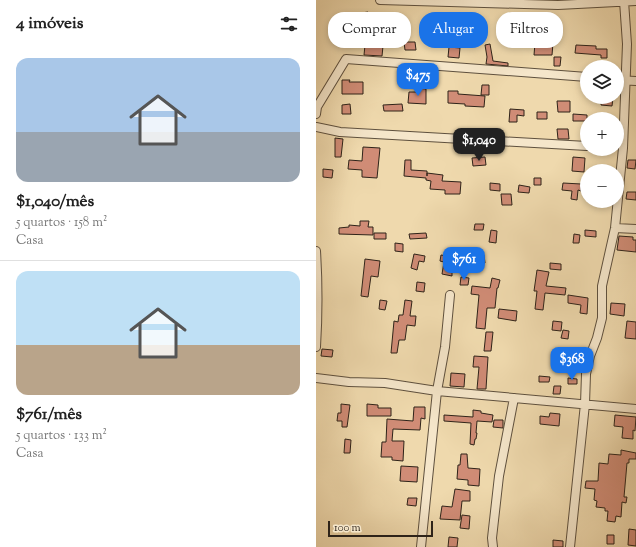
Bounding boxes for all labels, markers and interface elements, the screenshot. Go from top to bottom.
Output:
text: 4 imóveis [16,12,84,36]
chip: Comprar [328,12,411,48]
chip: Alugar [419,12,488,48]
chip: Filtros [496,12,563,48]
icon: filters [278,13,300,35]
map controls [580,60,624,208]
button: layers [580,60,624,104]
pin: $475 [394,63,442,97]
text: $475 [406,67,430,85]
icon: home [122,84,194,156]
button: + [580,112,624,156]
pin: $1,040 [446,128,512,162]
text: $1,040 [462,132,496,150]
button: − [580,164,624,208]
text: $1,040/mês [16,190,94,214]
text: 5 quartos · 158 m² [16,214,107,232]
text: Casa [16,232,43,250]
pin: $761 [440,247,488,281]
text: $761 [452,251,476,269]
icon: home [122,297,194,369]
pin: $368 [548,347,596,381]
text: $368 [559,351,585,369]
text: $761/mês [16,403,82,427]
text: 5 quartos · 133 m² [16,427,107,445]
text: Casa [16,445,43,463]
scale bar [328,519,433,538]
text: 100 m [334,520,361,536]

